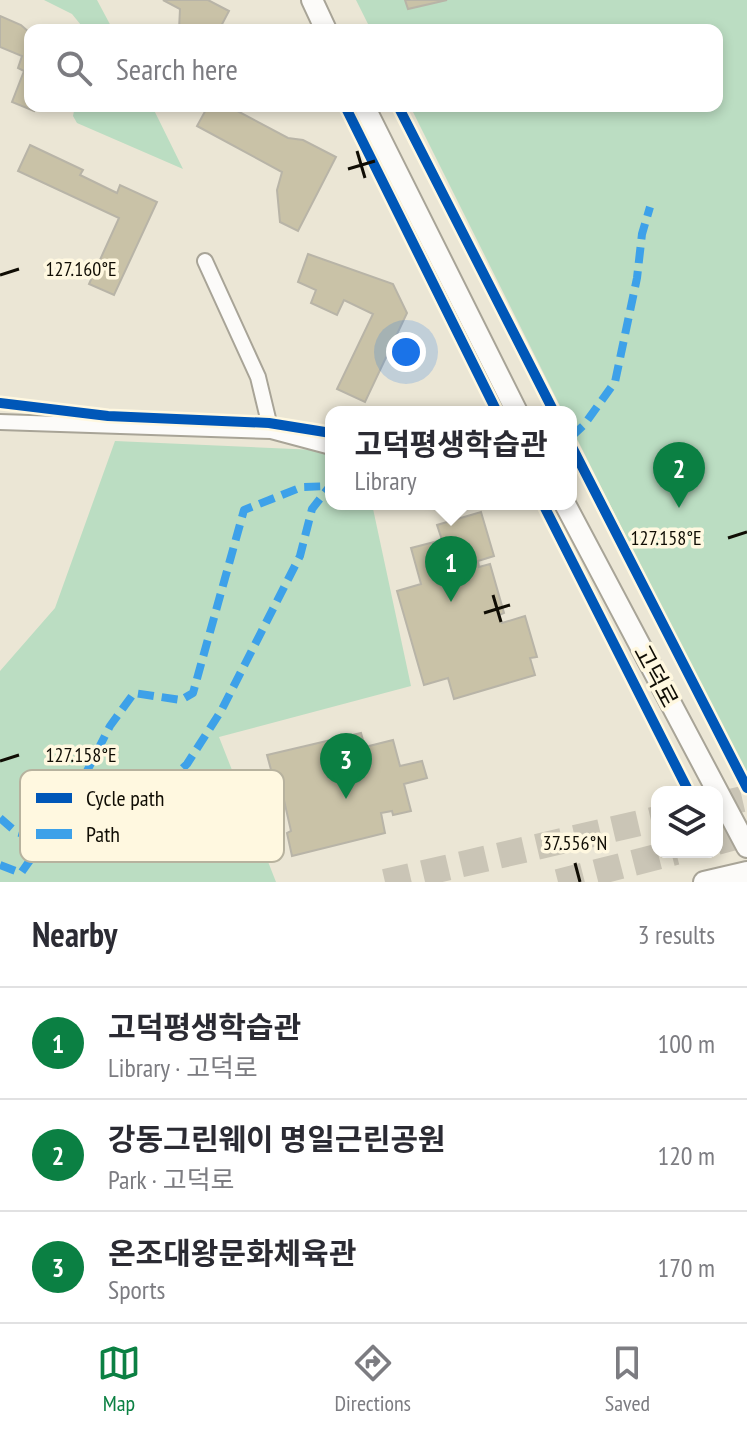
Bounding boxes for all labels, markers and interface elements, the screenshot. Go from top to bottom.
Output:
search box [24,24,723,112]
icon: search [52,46,96,90]
text: Search here [116,49,238,88]
text: 127.160°E [45,256,117,282]
your location [386,332,426,372]
popup [325,406,577,510]
text: 고덕평생학습관 [354,424,548,463]
pin: 2 [653,442,705,508]
text: Library [354,464,417,497]
text: 127.158°E [630,525,702,551]
pin: 1 [425,536,477,602]
street label: 고덕로 [627,639,685,713]
pin: 3 [320,733,372,799]
text: 127.158°E [45,742,117,768]
legend [20,770,284,862]
text: Cycle path [86,784,164,812]
map controls [651,786,723,858]
button: layers [651,786,723,858]
text: Path [86,820,120,848]
text: 37.556°N [543,830,607,856]
text: Nearby [32,912,117,956]
text: 3 results [638,918,715,951]
text: 고덕평생학습관 [108,1007,301,1046]
text: 1 [52,1027,64,1060]
text: 100 m [657,1027,715,1060]
text: Library · 고덕로 [108,1051,258,1084]
text: 강동그린웨이 명일근린공원 [108,1119,445,1158]
text: 2 [52,1139,64,1172]
text: 120 m [657,1139,715,1172]
text: Park · 고덕로 [108,1163,234,1196]
text: 온조대왕문화체육관 [108,1233,356,1272]
text: 3 [52,1251,64,1284]
text: 170 m [657,1251,715,1284]
text: Sports [108,1273,165,1306]
tab: Map [97,1341,141,1417]
tab: Directions [335,1341,411,1417]
tab: Saved [605,1341,650,1417]

